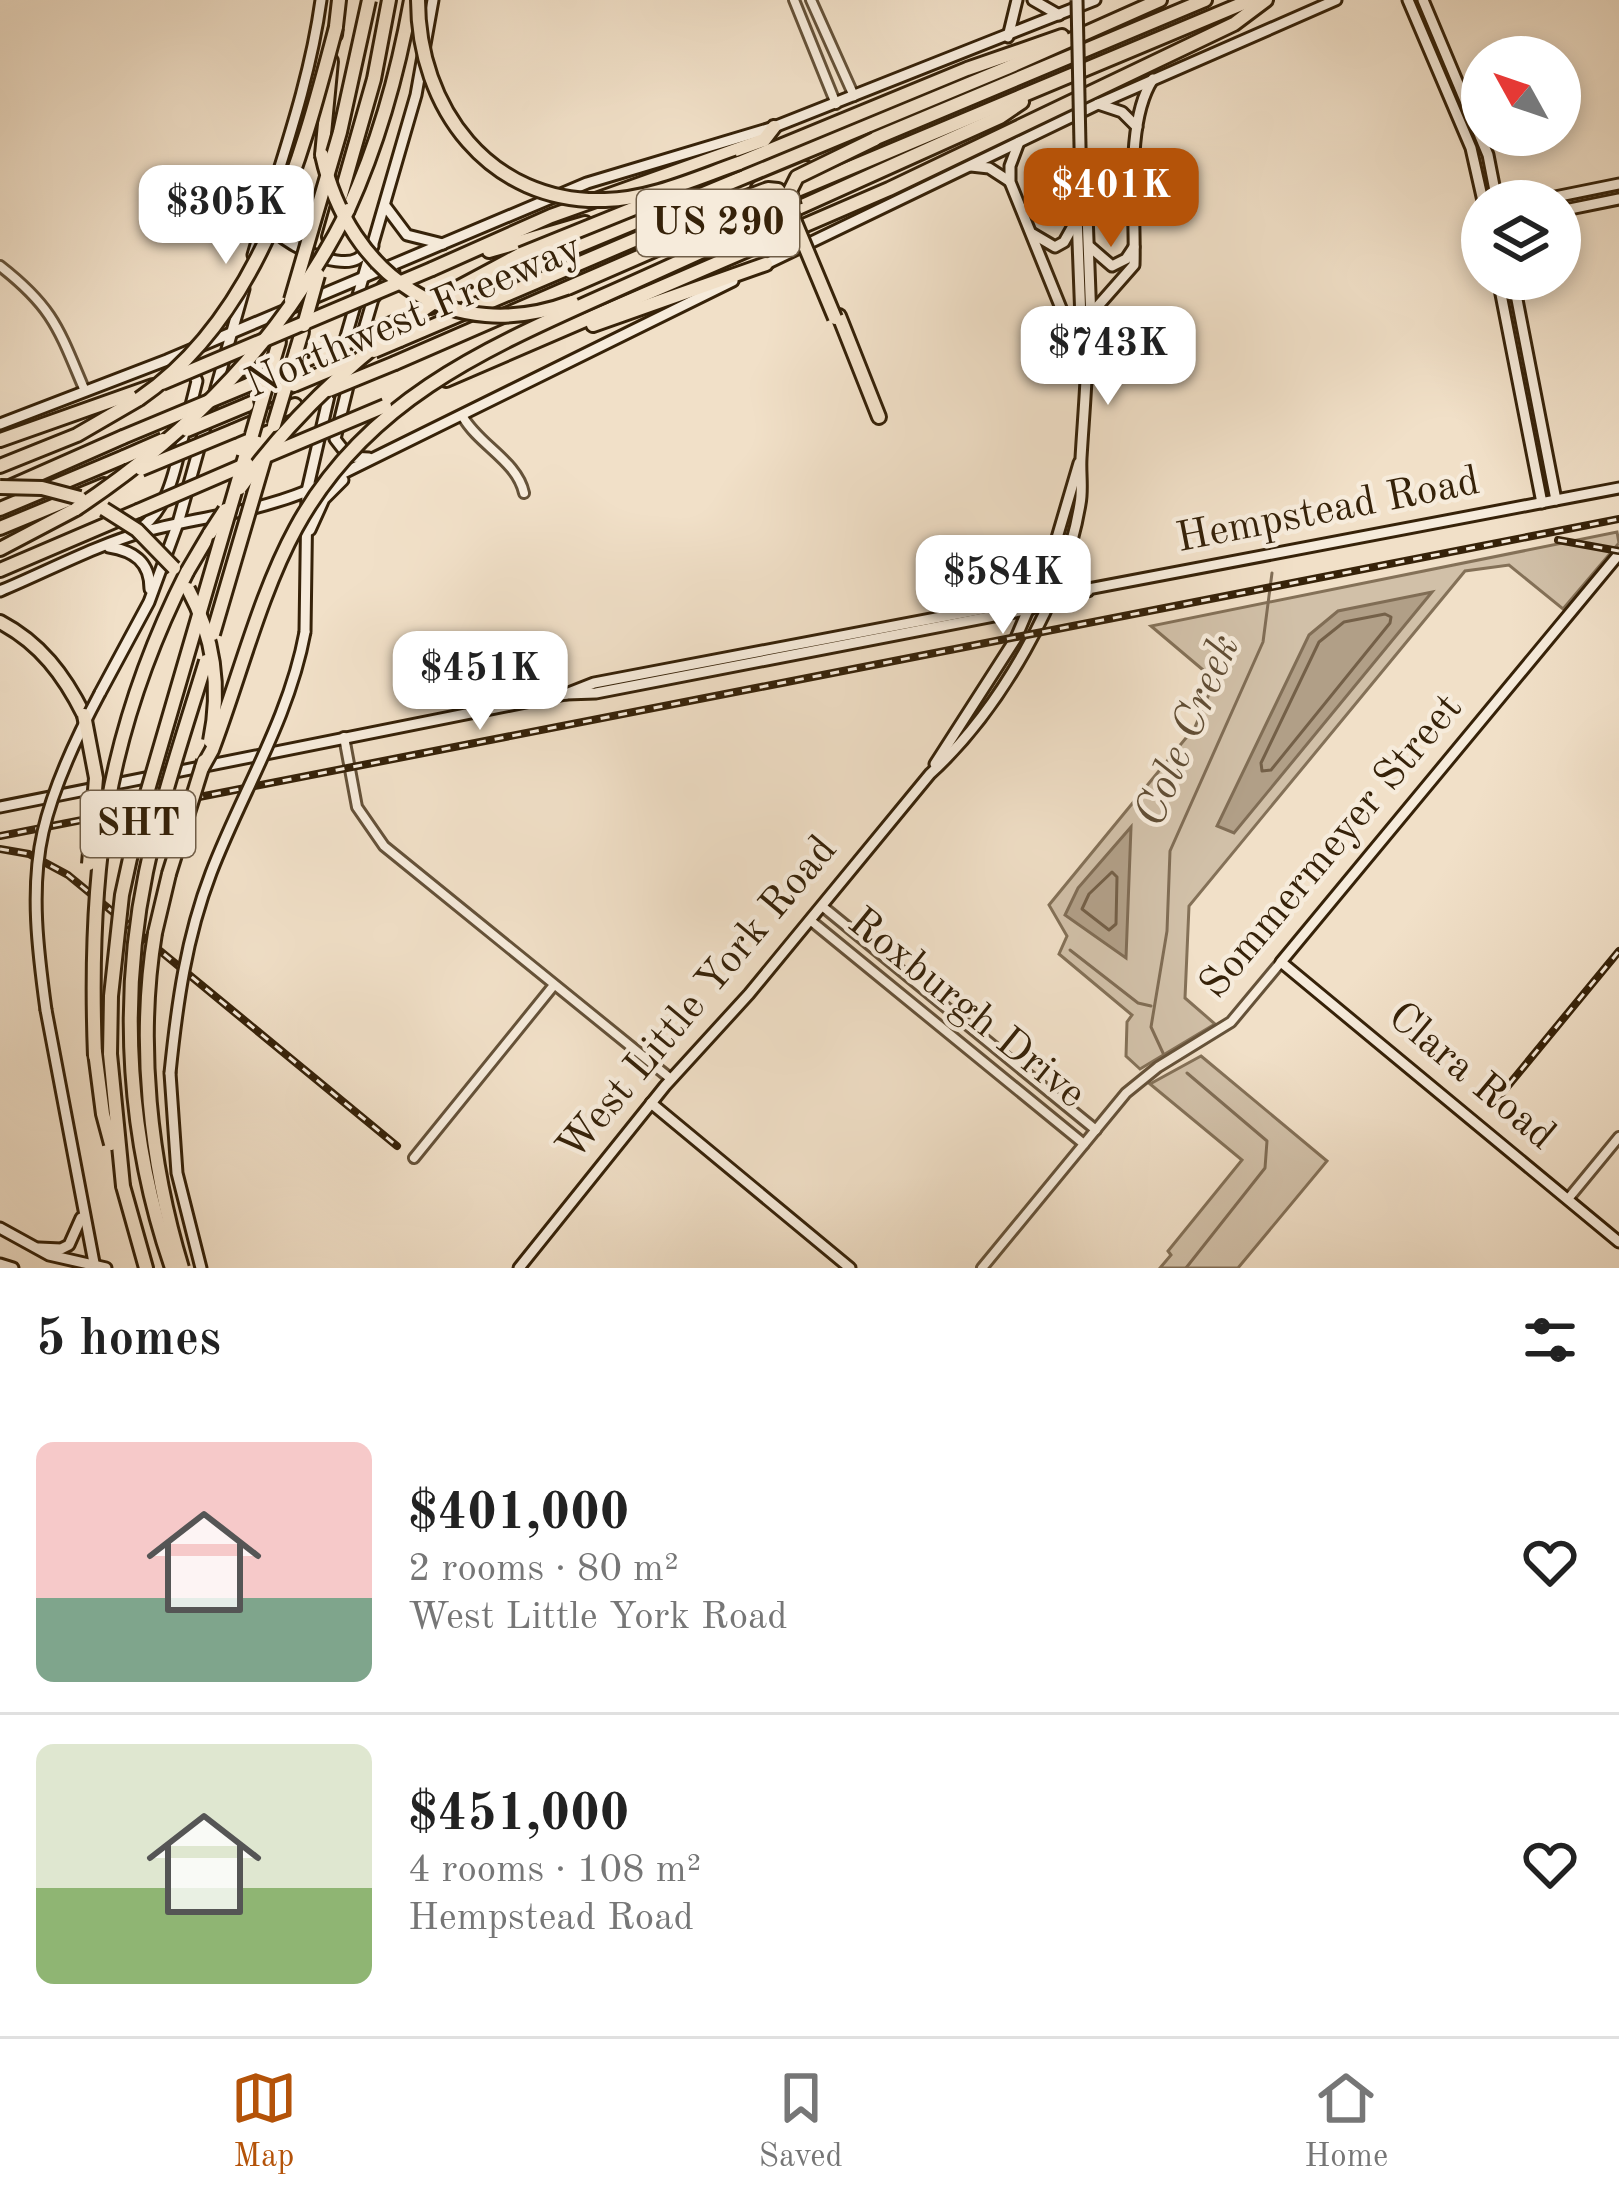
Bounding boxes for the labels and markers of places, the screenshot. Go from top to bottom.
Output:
pin: $401K [1027,148,1195,250]
pin: $305K [142,165,310,267]
pin: $743K [1024,306,1192,408]
pin: $584K [919,535,1087,637]
pin: $451K [396,631,564,733]

